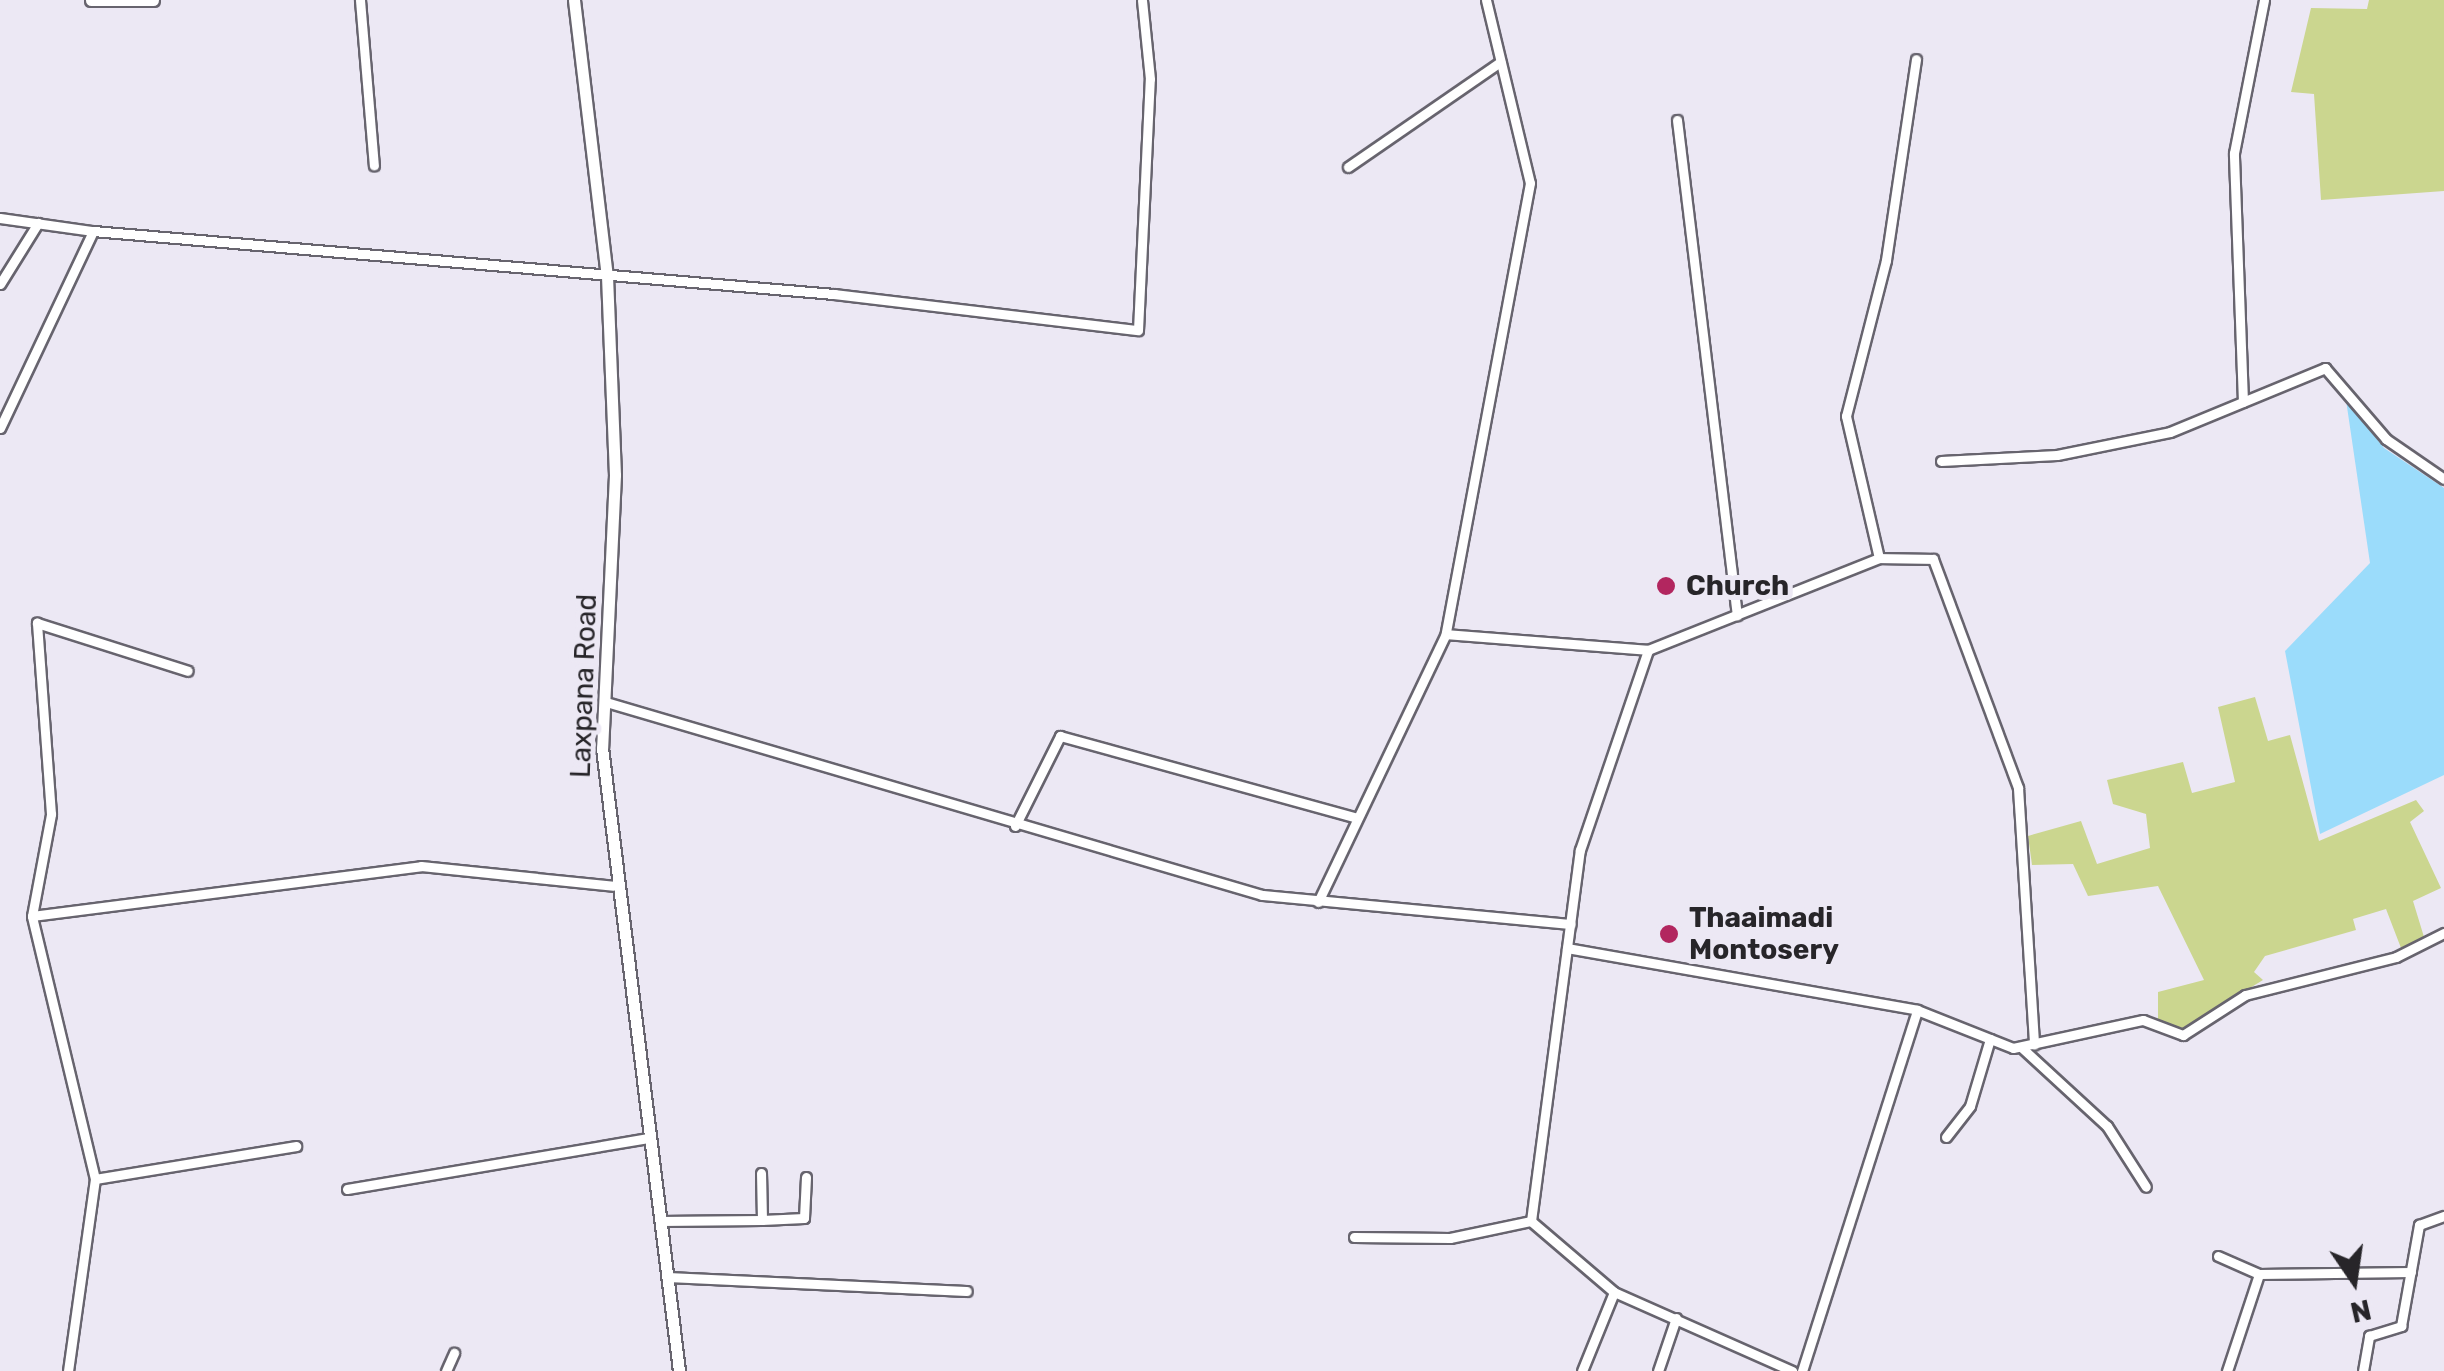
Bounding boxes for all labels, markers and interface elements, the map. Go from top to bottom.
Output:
place label: Church [1686,569,1789,603]
marker: Church [1655,575,1677,597]
street label: Laxpana Road [564,593,604,779]
place label: Thaaimadi Montosery [1689,901,1839,967]
marker: Thaaimadi Montosery [1658,923,1680,945]
north arrow [2304,1231,2404,1331]
text: N [2347,1292,2374,1329]

